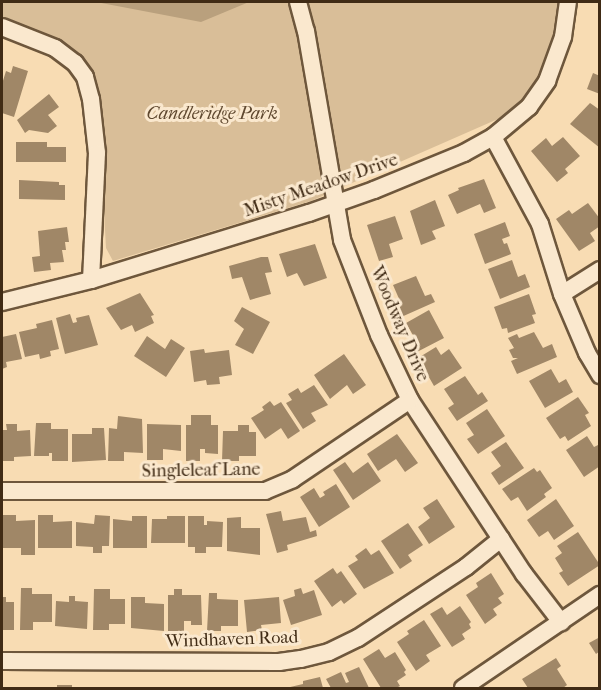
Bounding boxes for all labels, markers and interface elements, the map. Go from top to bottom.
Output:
park label: Candleridge Park [146,103,278,125]
street label: Misty Meadow Drive [241,149,401,223]
street label: Woodway Drive [365,263,433,385]
street label: Singleleaf Lane [141,459,261,483]
street label: Windhaven Road [165,627,299,653]

